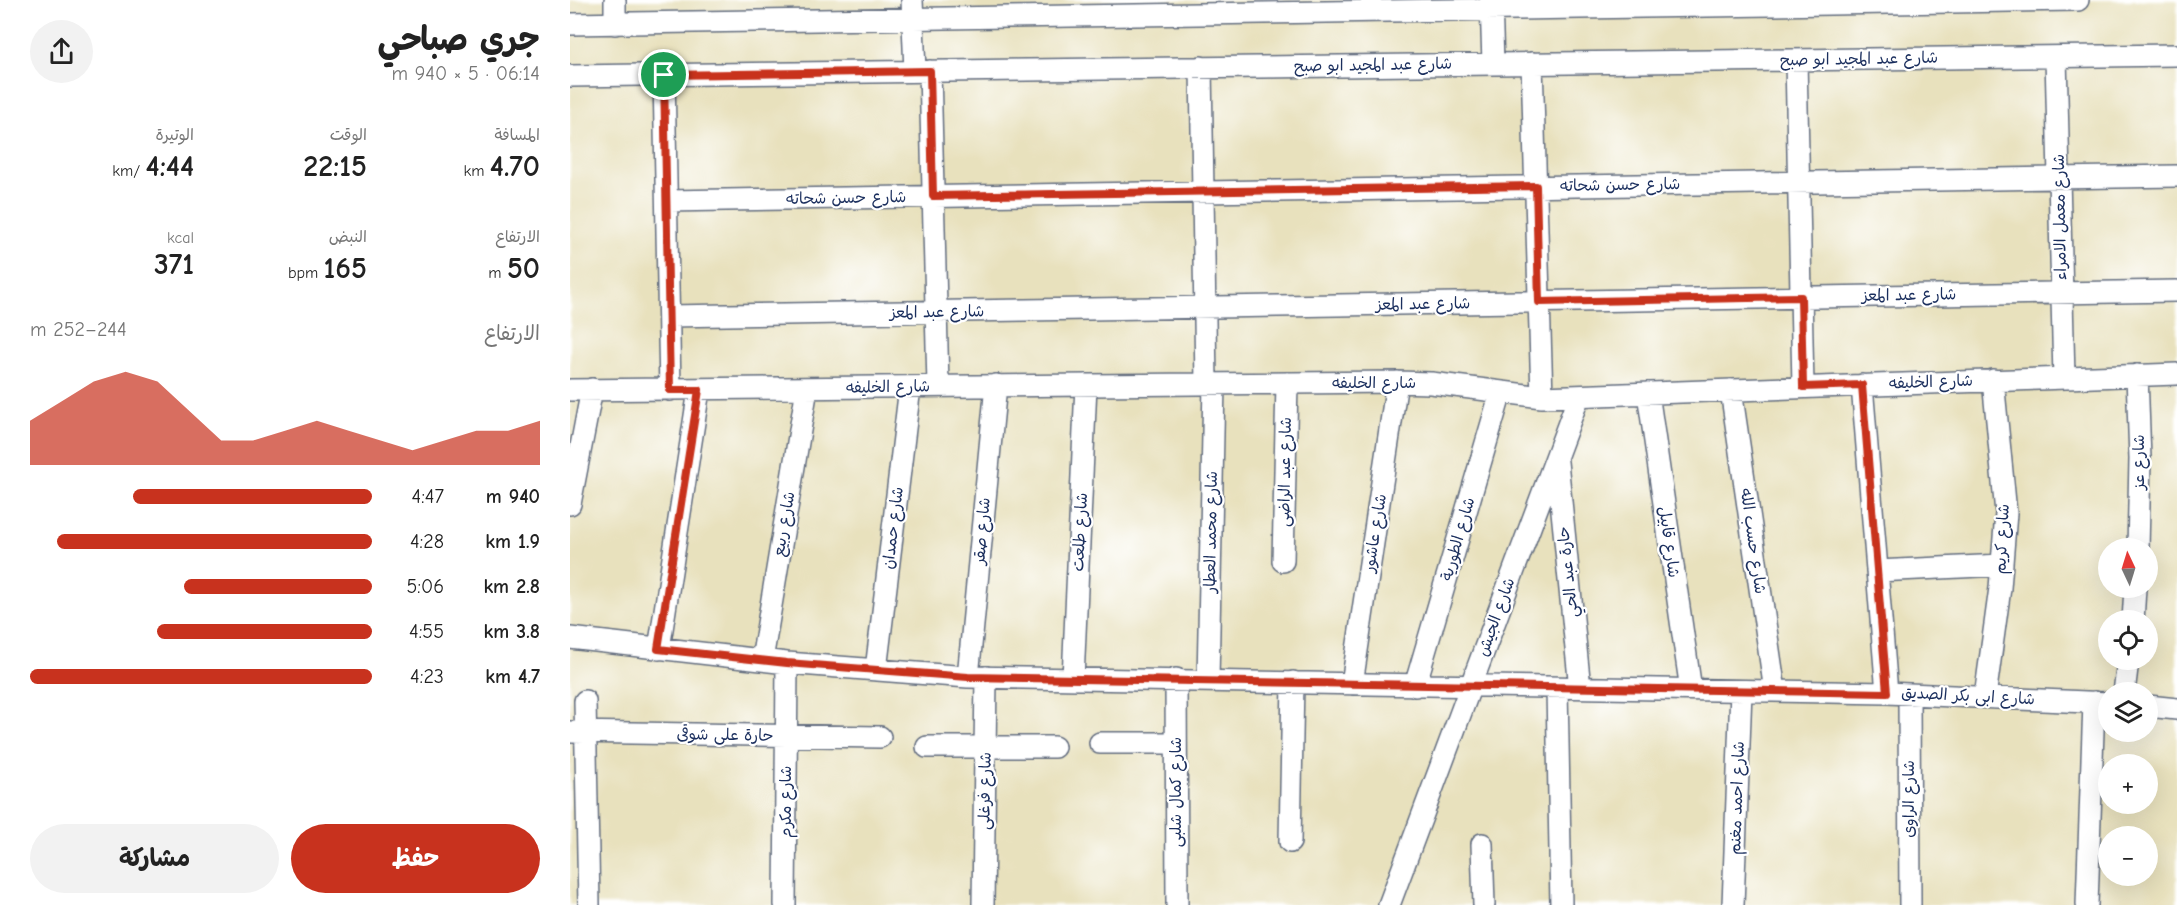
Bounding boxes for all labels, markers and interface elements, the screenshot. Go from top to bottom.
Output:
button: share [30,20,93,83]
text: جري صباحي [378,20,540,58]
pin [638,49,689,100]
street label: شارع عبد المجيد ابو صبح [1780,49,1938,71]
street label: شارع عبد المجيد ابو صبح [1294,55,1452,77]
icon: arrive [647,58,680,91]
text: 06:14 · 5 × 940 m [391,62,540,85]
text: الوتيرة [155,126,194,144]
text: الوقت [330,126,367,144]
text: المسافة [494,126,540,144]
text: 4:44 [146,149,194,184]
text: 22:15 [303,149,367,184]
text: 4.70 [490,149,540,184]
street label: شارع معمل الامراء [2050,154,2072,280]
text: /km [112,162,146,180]
text: km [463,162,490,180]
street label: شارع حسن شحاته [1560,175,1680,197]
street label: شارع حسن شحاته [786,188,906,210]
text: النبض [329,228,367,246]
text: الارتفاع [495,228,540,246]
text: kcal [167,229,194,247]
text: 371 [154,247,194,282]
text: 165 [324,251,367,286]
text: 50 [507,251,540,286]
text: bpm [288,264,324,282]
text: m [488,264,507,282]
street label: شارع عبد المعز [1859,285,1957,307]
street label: شارع عبد المعز [1373,294,1471,316]
street label: شارع عبد المعز [887,302,985,324]
text: 244–252 m [30,318,127,341]
text: الارتفاع [484,322,540,345]
street label: شارع الخليفه [1889,372,1973,394]
street label: شارع الخليفه [1332,374,1416,394]
street label: شارع الخليفه [846,377,930,399]
street label: شارع عبد الراضى [1275,417,1297,527]
street label: شارع عز [2130,434,2150,492]
street label: شارع محمد العطار [1201,471,1223,595]
text: 4:47 [412,485,444,508]
text: 940 m [486,485,540,508]
street label: شارع حمدان [879,486,909,571]
street label: شارع حسب الله [1735,487,1769,595]
street label: شارع ربيع [769,490,801,558]
street label: شارع طلعت [1069,492,1093,572]
street label: شارع عاشور [1360,493,1392,576]
street label: شارع الطورية [1437,495,1480,583]
street label: شارع صقر [970,497,996,567]
street label: شارع كريم [1991,503,2016,575]
street label: شارع قابيل [1653,505,1683,579]
street label: حارة عبد الحي [1554,525,1587,618]
text: 4:28 [410,530,444,553]
text: 1.9 km [485,530,540,553]
north arrow [2098,538,2158,598]
map controls [2098,538,2158,886]
text: 5:06 [407,575,444,598]
text: 2.8 km [483,575,540,598]
street label: شارع الجيش [1474,575,1520,659]
button: locate [2098,610,2158,670]
text: 4:55 [409,620,444,643]
text: 3.8 km [483,620,540,643]
text: 4:23 [410,665,444,688]
text: 4.7 km [485,665,540,688]
button: layers [2098,682,2158,742]
street label: شارع ابى بكر الصديق [1901,684,2035,710]
street label: حارة على شوقى [676,723,774,746]
street label: شارع كمال شلبى [1167,737,1187,847]
street label: شارع احمد مغنم [1726,741,1751,855]
street label: شارع فرغلى [975,752,997,830]
button: + [2098,754,2158,814]
street label: شارع الراوى [1900,760,1920,838]
street label: شارع مكرم [777,766,798,838]
button: مشاركة [30,824,279,893]
button: حفظ [291,824,540,893]
button: − [2098,826,2158,886]

